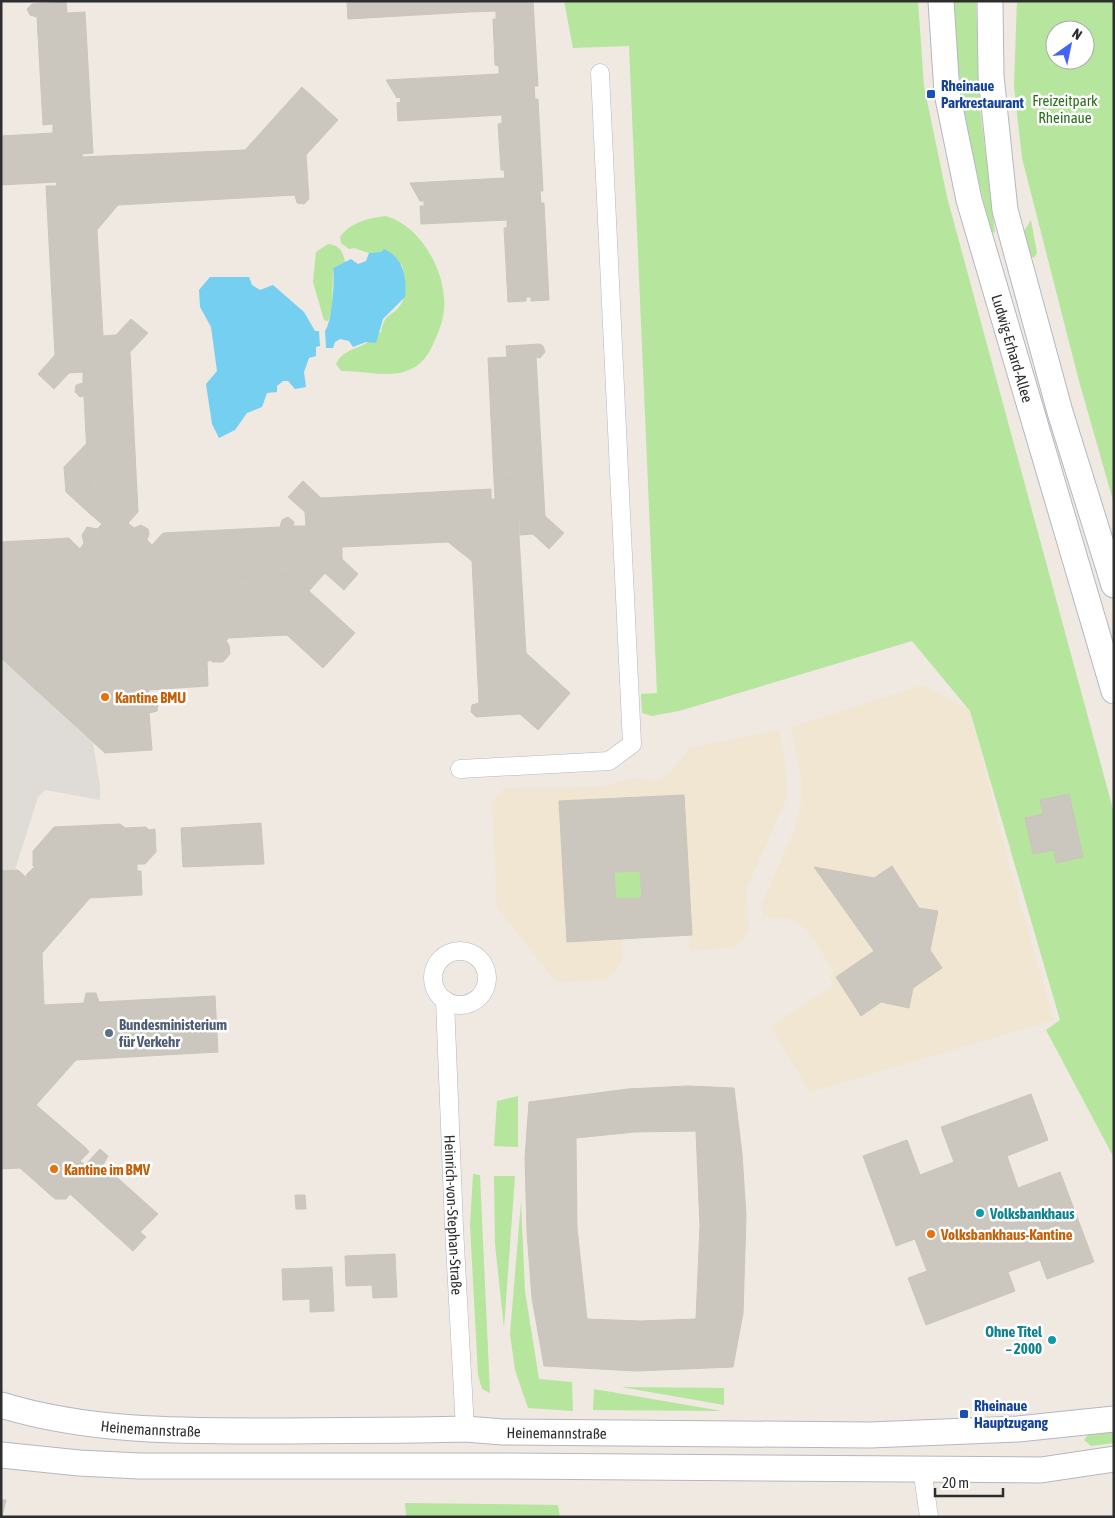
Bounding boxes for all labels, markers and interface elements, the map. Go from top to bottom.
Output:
north arrow [1045,20,1095,70]
text: N [1069,25,1085,43]
place label: Rheinaue Parkrestaurant [941,77,1024,111]
marker: Rheinaue Parkrestaurant [925,88,937,100]
park label: Freizeitpark Rheinaue [1032,92,1098,126]
street label: Ludwig-Erhard-Allee [989,292,1037,405]
place label: Kantine BMU [115,689,186,706]
marker: Kantine BMU [99,691,111,703]
place label: Bundesministerium für Verkehr [118,1016,227,1050]
marker: Bundesministerium für Verkehr [103,1027,115,1039]
street label: Heinrich-von-Stephan-Straße [442,1134,466,1296]
place label: Kantine im BMV [64,1161,151,1178]
marker: Kantine im BMV [48,1163,60,1175]
place label: Volksbankhaus [989,1205,1075,1222]
marker: Volksbankhaus [974,1207,986,1219]
place label: Volksbankhaus-Kantine [940,1226,1073,1243]
marker: Volksbankhaus-Kantine [925,1228,937,1240]
place label: Ohne Titel – 2000 [985,1323,1043,1357]
marker: Ohne Titel – 2000 [1046,1334,1058,1346]
place label: Rheinaue Hauptzugang [974,1397,1048,1431]
marker: Rheinaue Hauptzugang [958,1408,970,1420]
street label: Heinemannstraße [100,1417,201,1439]
street label: Heinemannstraße [506,1424,607,1441]
scale bar [935,1466,1002,1498]
text: 20 m [942,1474,969,1491]

